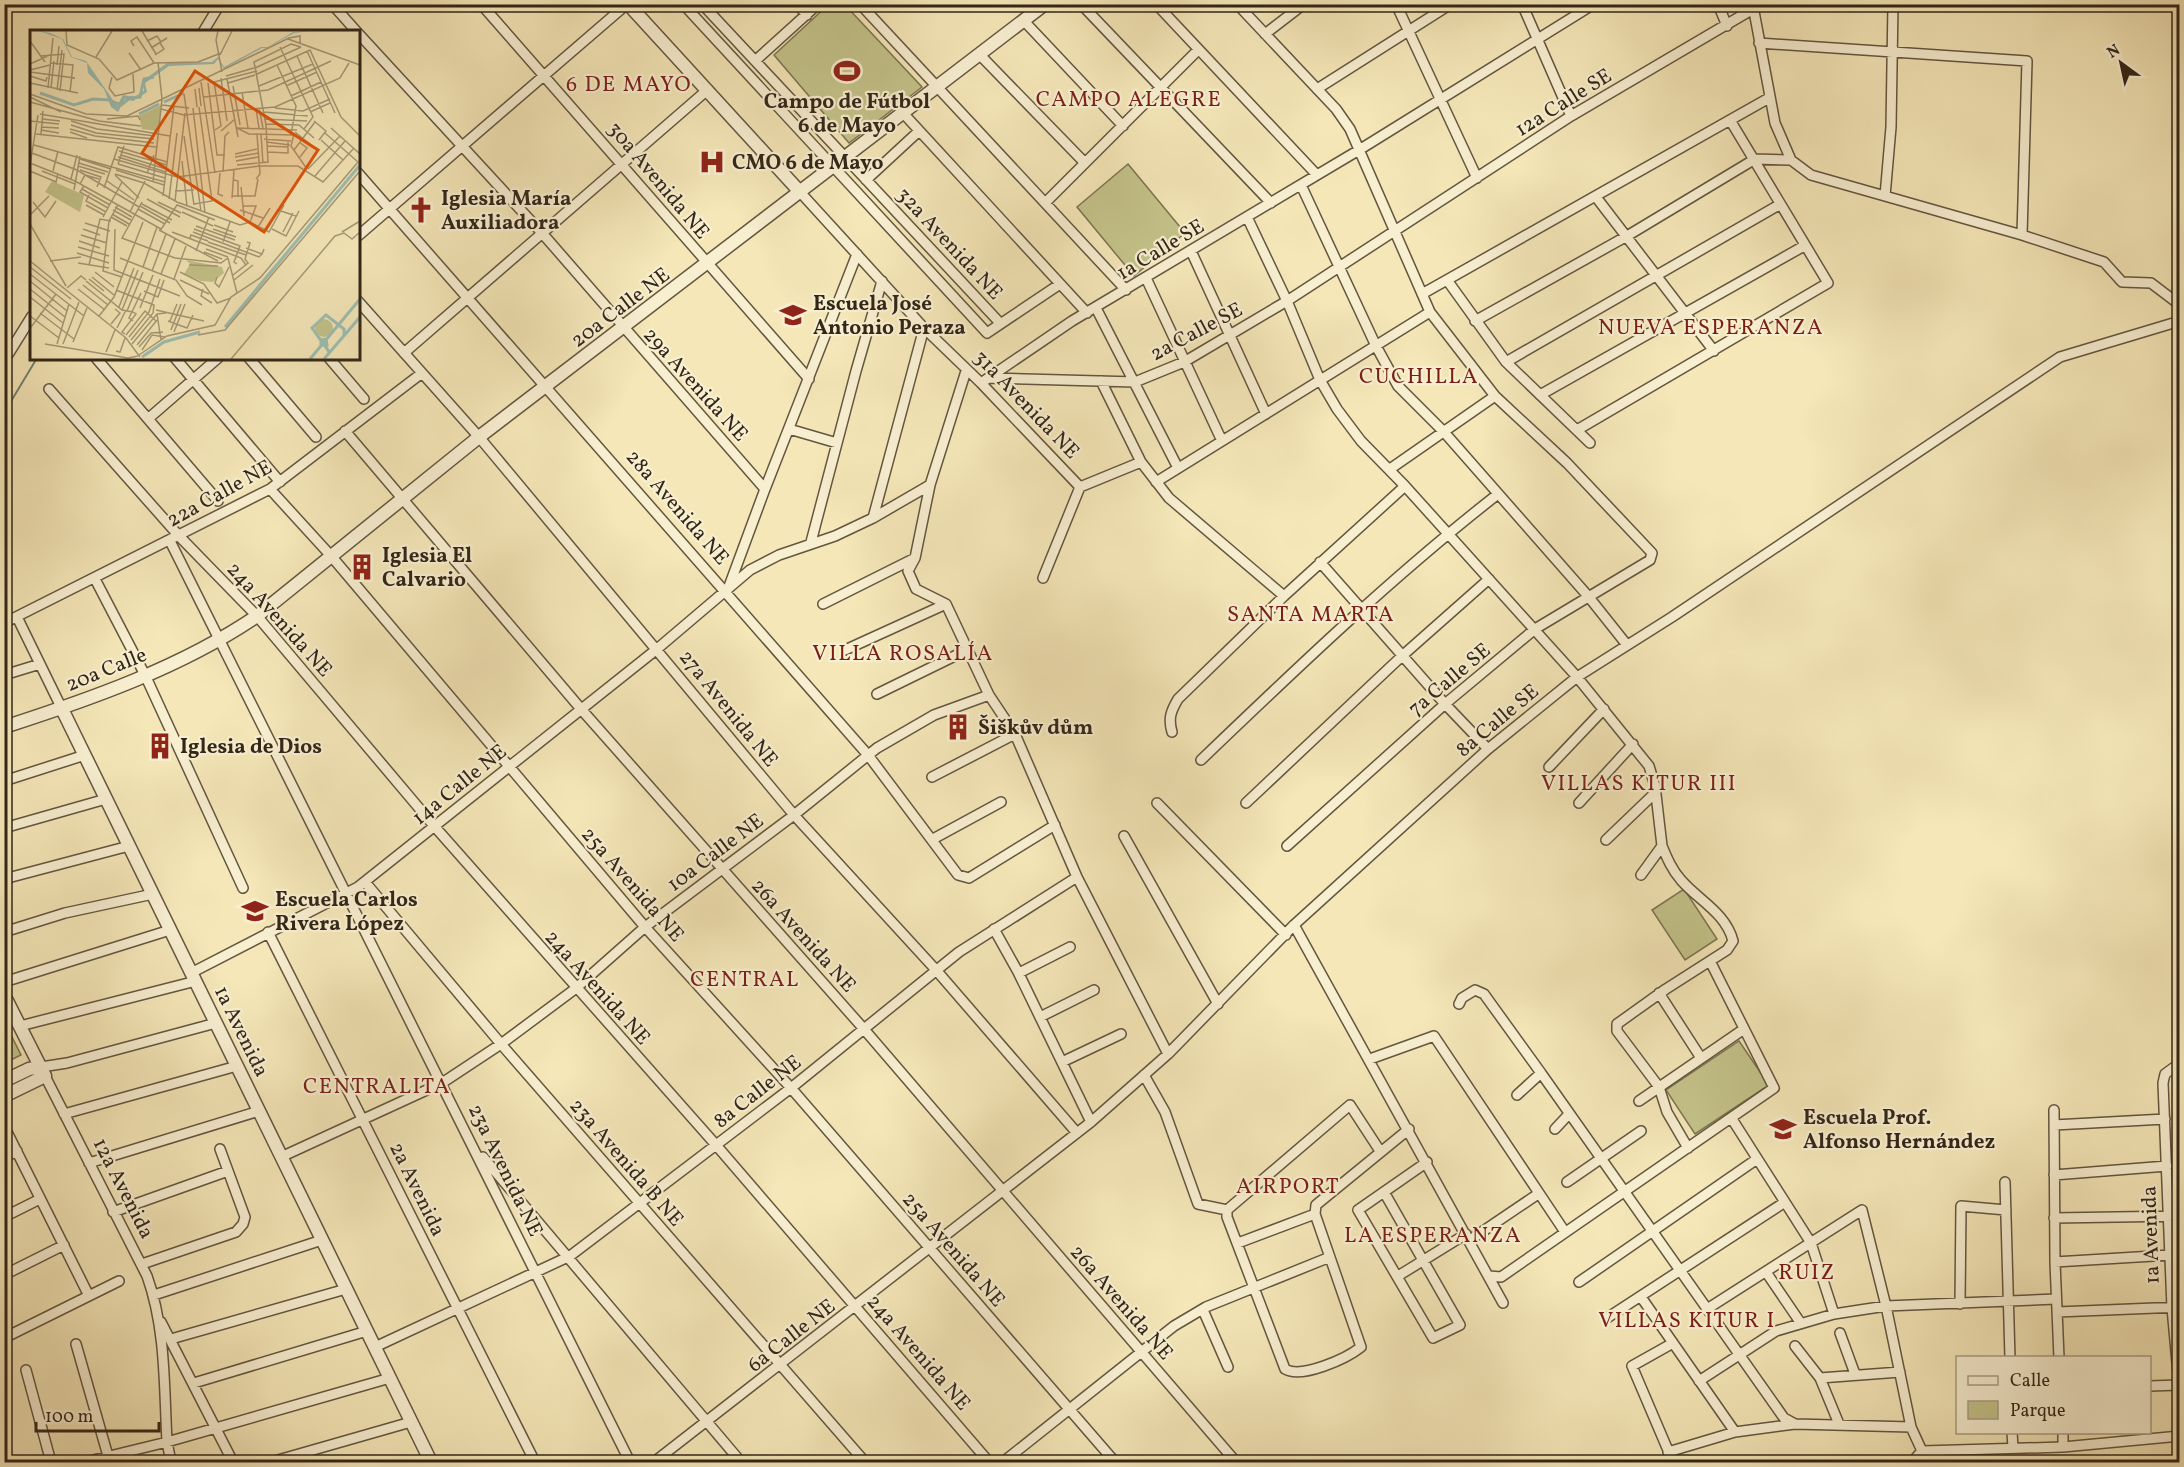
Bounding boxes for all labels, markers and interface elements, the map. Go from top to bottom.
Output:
inset map [30,30,360,360]
north arrow [2091,33,2151,93]
text: N [2103,40,2125,64]
sports icon: Campo de Fútbol 6 de Mayo [832,56,862,86]
street label: 12a Calle SE [1510,62,1618,144]
district label: 6 DE MAYO [566,70,692,101]
district label: CAMPO ALEGRE [1036,85,1222,116]
place label: Campo de Fútbol 6 de Mayo [764,88,930,141]
street label: 30a Avenida NE [600,116,716,246]
hospital icon: CMO 6 de Mayo [697,147,727,177]
place label: CMO 6 de Mayo [732,149,884,178]
street label: 32a Avenida NE [889,181,1009,307]
place label: Iglesia María Auxiliadora [441,185,572,238]
church icon: Iglesia María Auxiliadora [406,195,436,225]
street label: 1a Calle SE [1111,213,1210,288]
street label: 20a Calle NE [565,261,677,355]
place label: Escuela José Antonio Peraza [813,290,966,343]
street label: 2a Calle SE [1145,296,1248,369]
school or university icon: Escuela José Antonio Peraza [778,300,808,330]
district label: NUEVA ESPERANZA [1598,313,1824,344]
street label: 29a Avenida NE [636,322,754,448]
street label: 31a Avenida NE [966,344,1085,466]
district label: CUCHILLA [1359,362,1479,393]
street label: 28a Avenida NE [619,444,735,572]
street label: 22a Calle NE [162,453,278,535]
place label: Iglesia El Calvario [382,542,472,595]
building icon: Iglesia El Calvario [347,552,377,582]
street label: 24a Avenida NE [219,556,338,684]
district label: SANTA MARTA [1227,600,1395,631]
street label: 7a Calle SE [1402,637,1498,723]
district label: VILLA ROSALÍA [812,639,994,670]
street label: 20a Calle [62,641,151,700]
street label: 27a Avenida NE [671,644,784,774]
street label: 8a Calle SE [1450,678,1546,765]
building icon: Šiškův dům [943,712,973,742]
place label: Šiškův dům [978,714,1093,743]
building icon: Iglesia de Dios [145,731,175,761]
place label: Iglesia de Dios [180,733,322,762]
street label: 14a Calle NE [406,738,514,832]
district label: VILLAS KITUR III [1541,769,1737,800]
street label: 10a Calle NE [661,807,770,899]
street label: 25a Avenida NE [574,821,690,949]
street label: 26a Avenida NE [744,873,862,999]
place label: Escuela Carlos Rivera López [275,886,418,939]
school or university icon: Escuela Carlos Rivera López [240,896,270,926]
street label: 24a Avenida NE [537,924,656,1052]
district label: CENTRAL [690,965,800,996]
street label: 1a Avenida [206,981,275,1082]
street label: 8a Calle NE [708,1049,808,1136]
district label: CENTRALITA [303,1072,451,1103]
street label: 23a Avenida B NE [562,1093,690,1233]
street label: 23a Avenida NE [460,1100,549,1242]
place label: Escuela Prof. Alfonso Hernández [1803,1104,1995,1157]
school or university icon: Escuela Prof. Alfonso Hernández [1768,1114,1798,1144]
street label: 12a Avenida [85,1133,160,1244]
street label: 2a Avenida [381,1138,452,1242]
district label: AIRPORT [1236,1172,1340,1203]
street label: 1a Avenida [2135,1185,2168,1285]
street label: 25a Avenida NE [895,1186,1011,1314]
district label: LA ESPERANZA [1344,1221,1522,1252]
street label: 26a Avenida NE [1063,1239,1179,1367]
district label: RUIZ [1778,1258,1836,1289]
street label: 24a Avenida NE [859,1288,977,1418]
street label: 6a Calle NE [742,1293,842,1380]
district label: VILLAS KITUR I [1598,1306,1776,1337]
legend [1956,1356,2151,1434]
text: Calle [2010,1369,2050,1394]
scale bar [36,1395,159,1433]
text: Parque [2010,1399,2065,1424]
text: 100 m [45,1405,94,1430]

